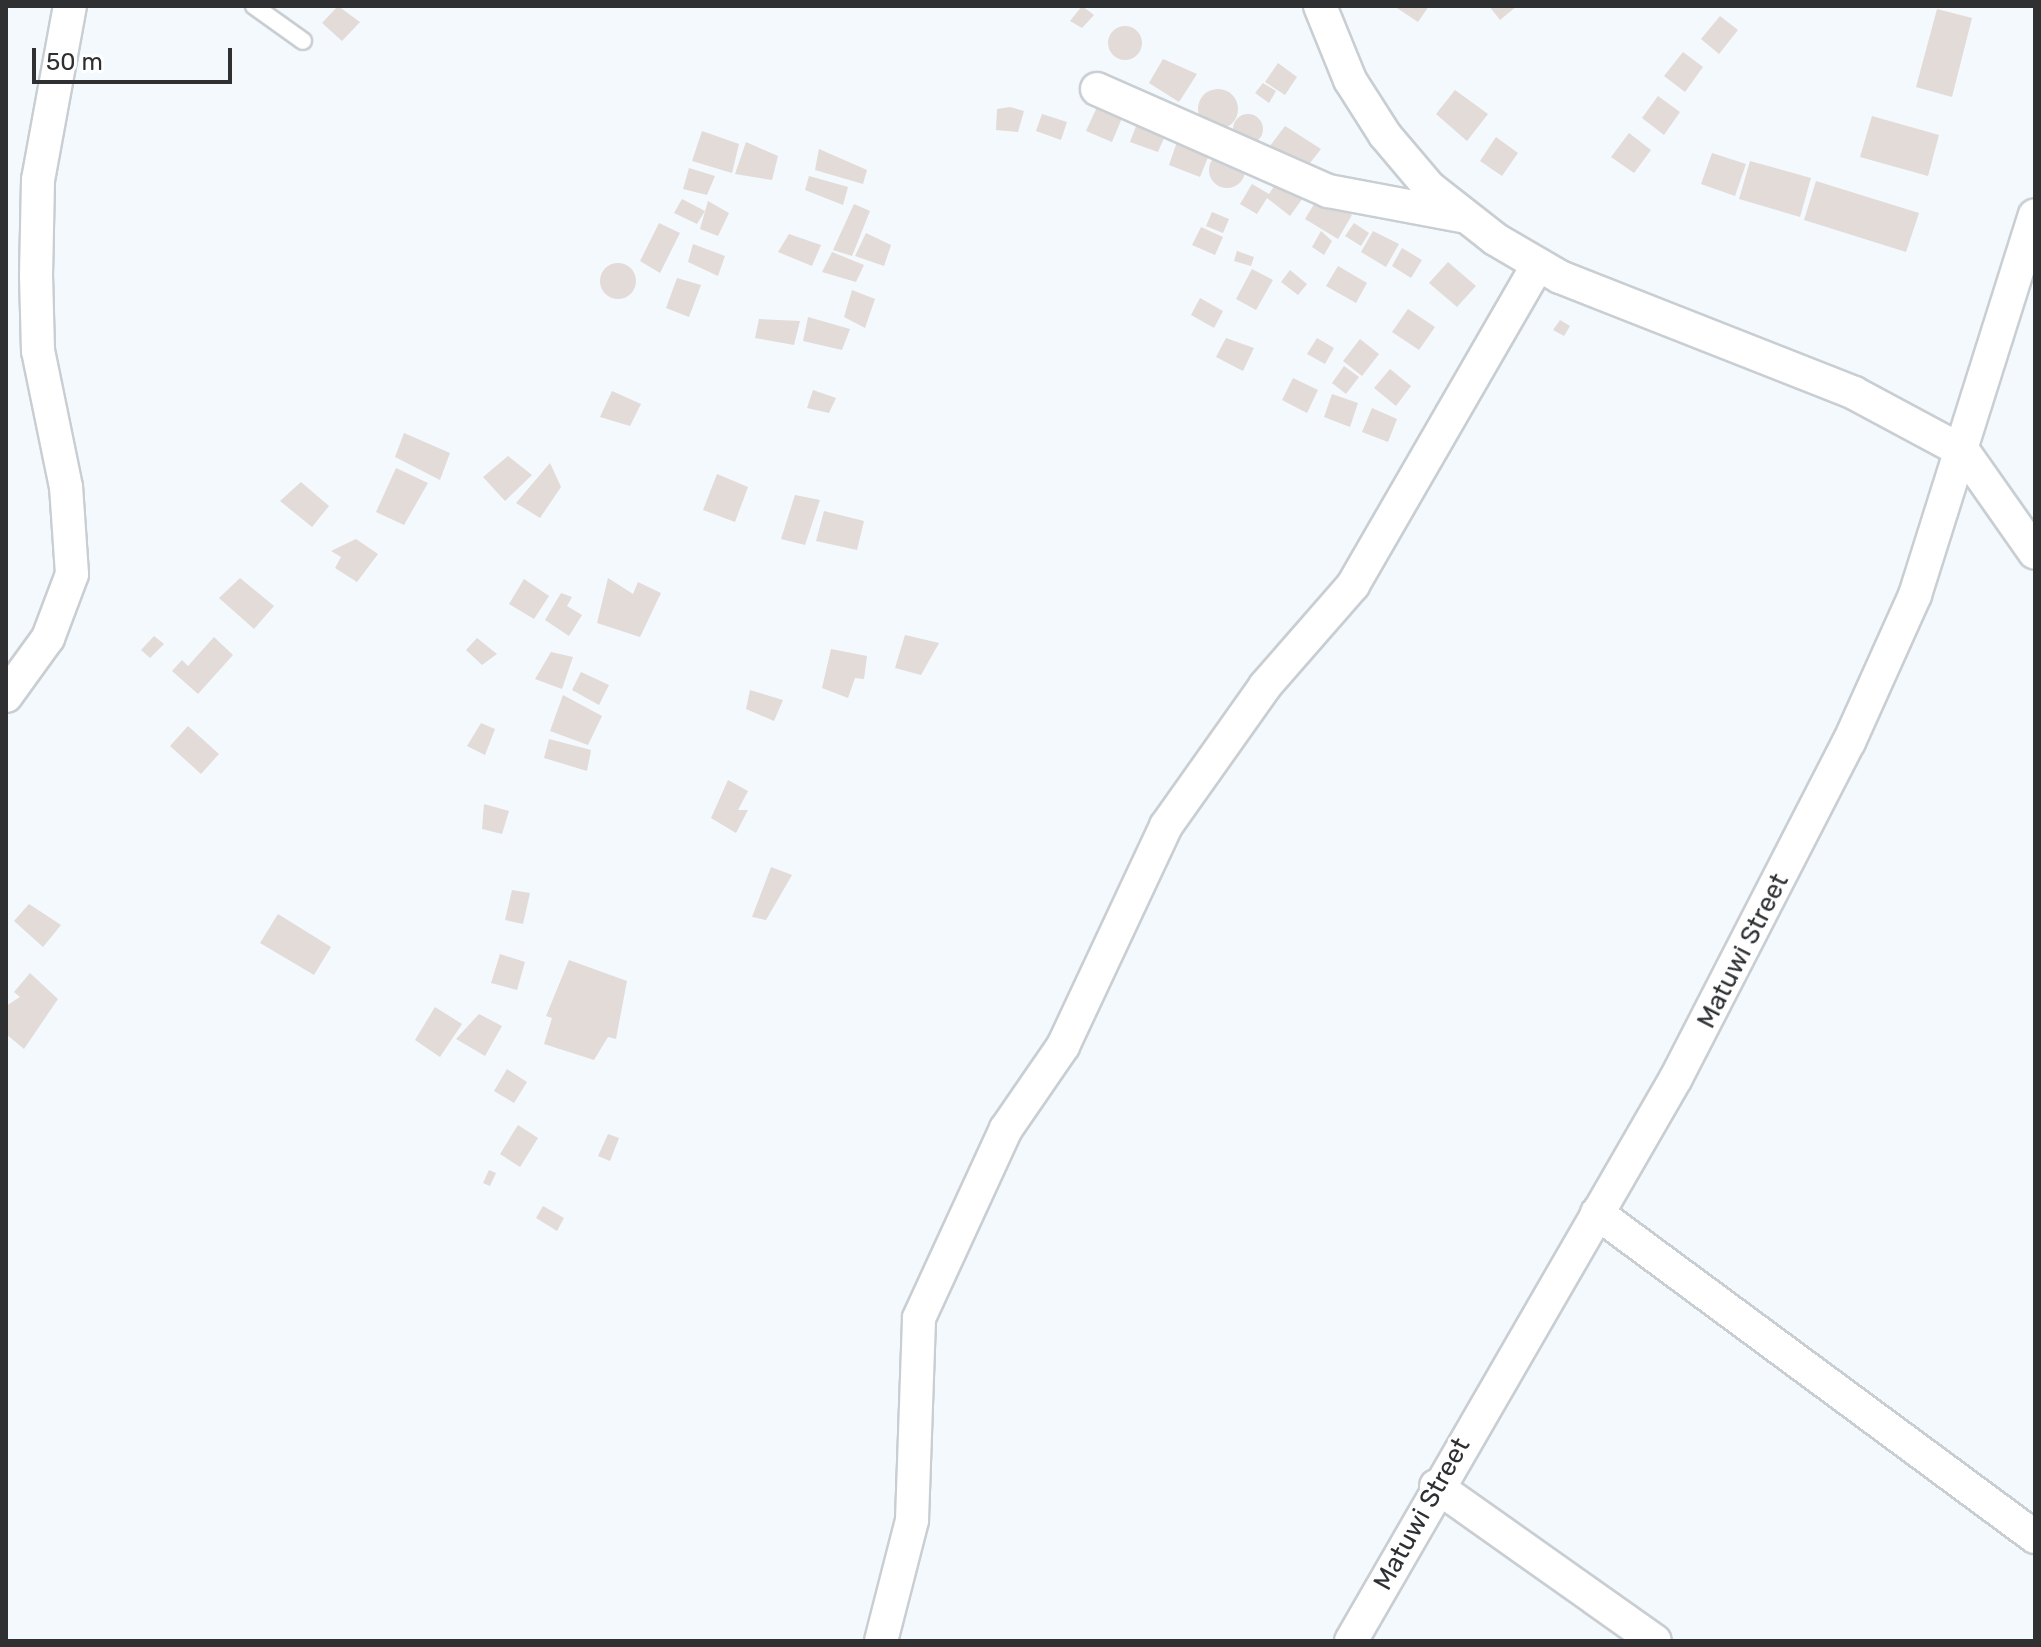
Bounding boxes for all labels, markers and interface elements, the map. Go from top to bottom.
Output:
scale bar [36,32,236,82]
text: 50 m [46,48,103,76]
street label: Matuwi Street [1691,868,1795,1034]
street label: Matuwi Street [1367,1432,1477,1596]

